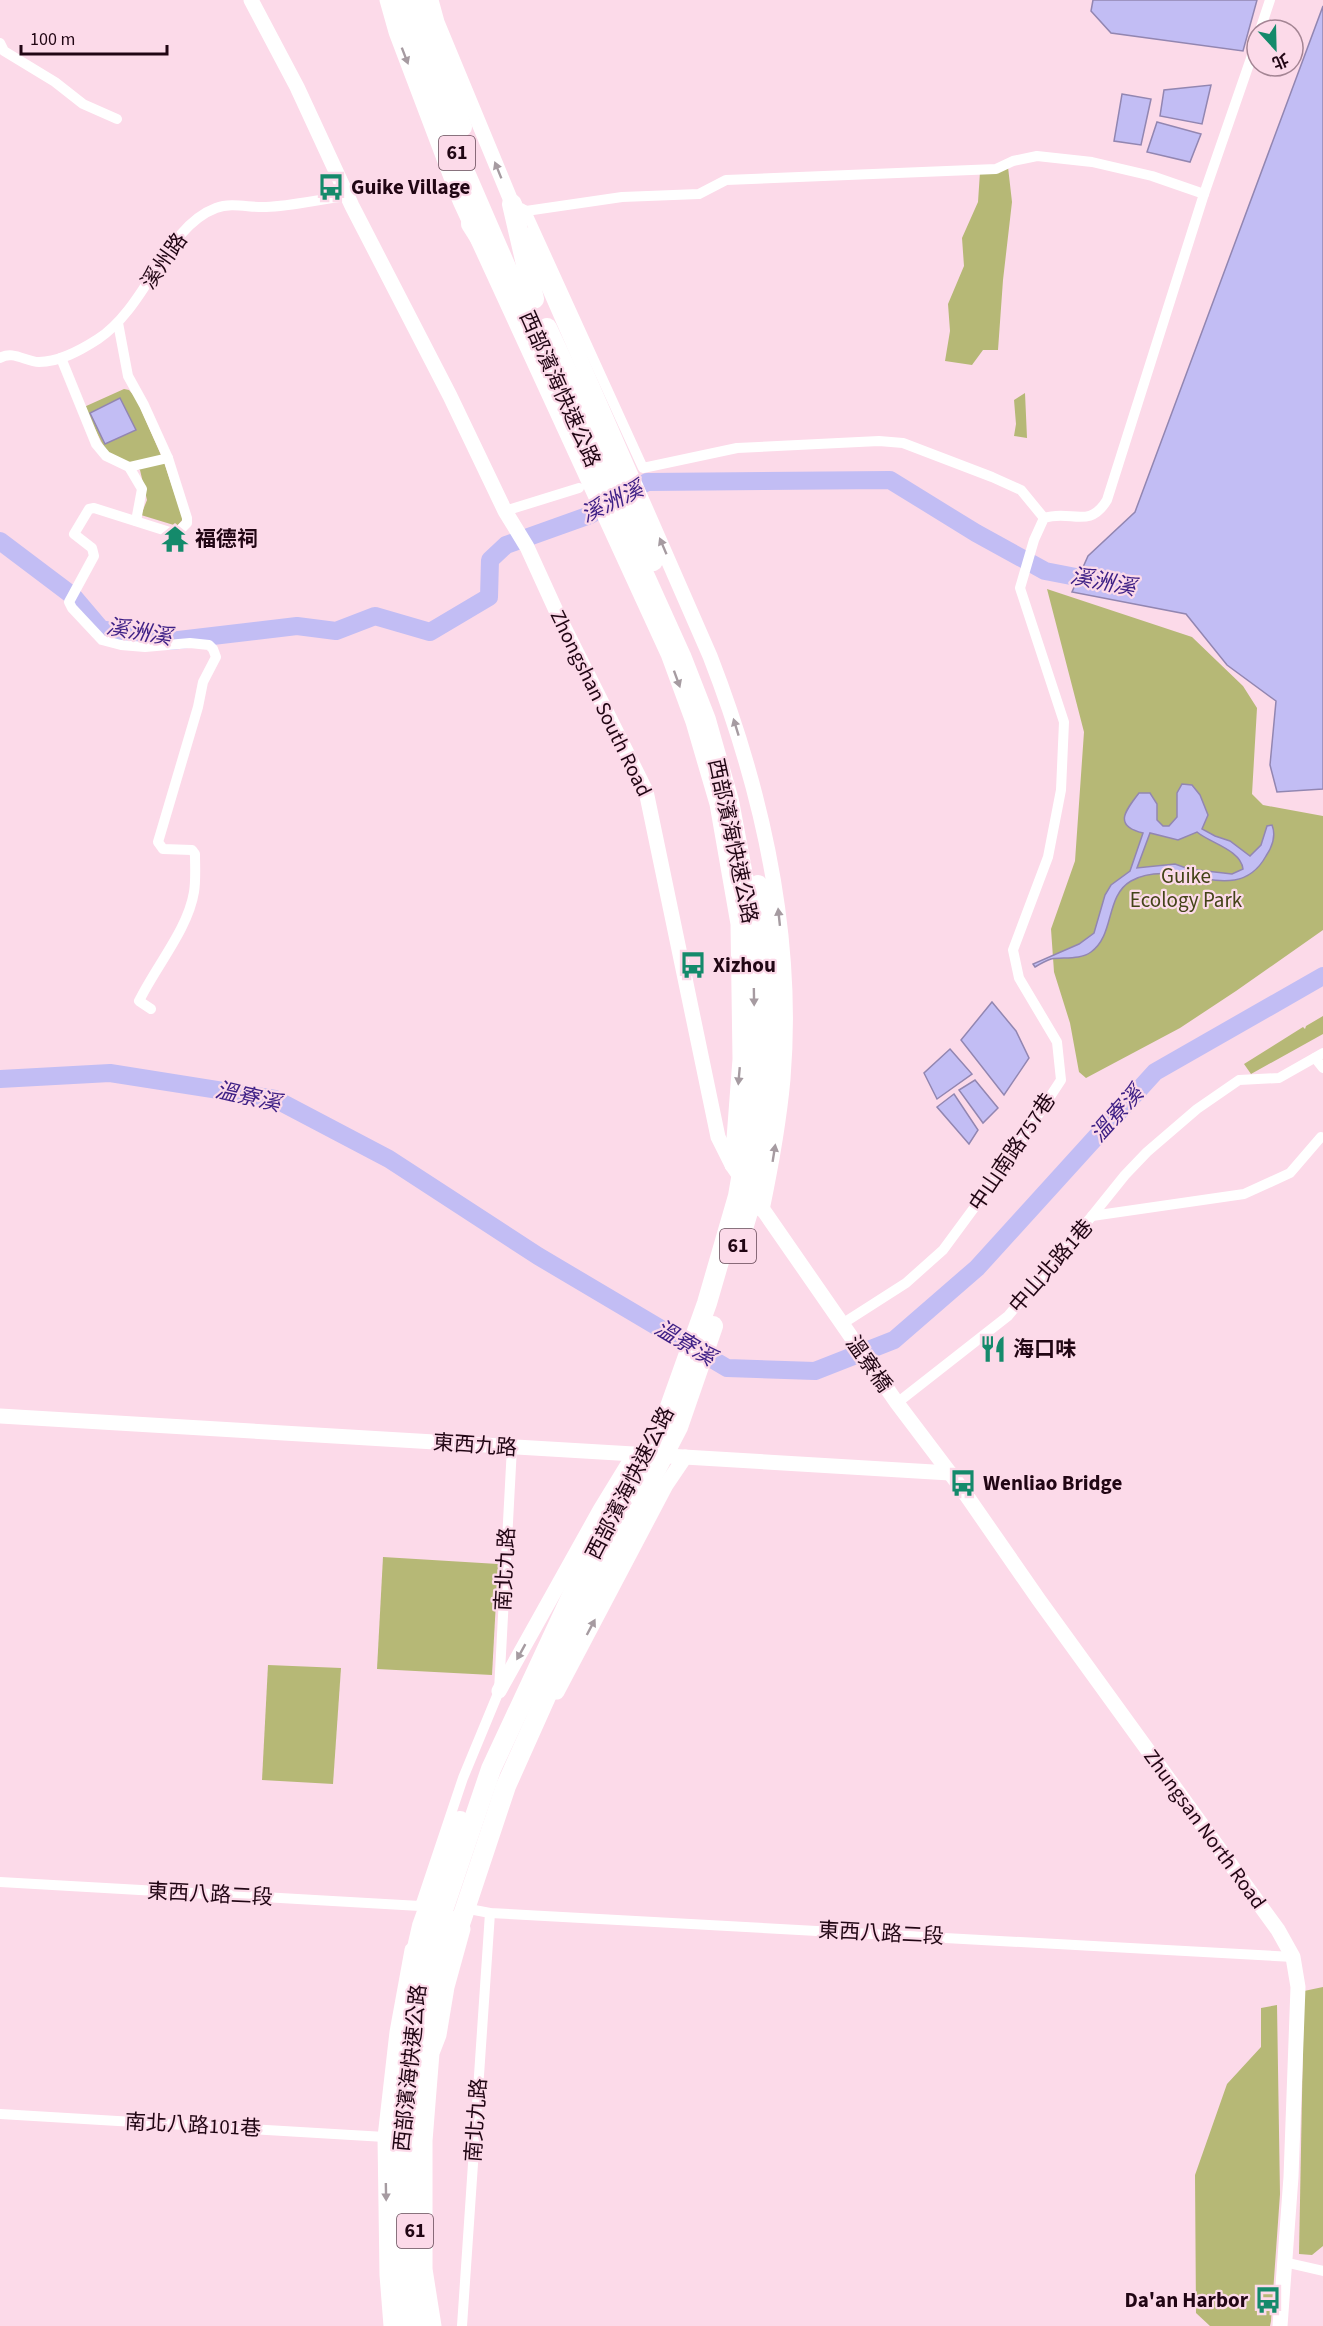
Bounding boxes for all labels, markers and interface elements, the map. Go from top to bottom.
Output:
scale bar [21,18,166,56]
north arrow [1245,18,1305,78]
text: 100 m [30,27,75,52]
one-way arrow [400,47,410,65]
text: 北 [1269,48,1292,74]
road number: 61 [439,136,475,170]
one-way arrow [493,161,503,179]
bus stop icon: Guike Village [316,172,346,202]
place label: Guike Village [351,172,470,202]
street label: 溪州路 [134,227,194,295]
street label: 西部濱海快速公路 [512,306,608,472]
water label: 溪洲溪 [575,472,651,531]
temple icon: 福德祠 [160,524,190,554]
place label: 福德祠 [195,524,258,554]
one-way arrow [658,537,667,555]
water label: 溪洲溪 [1068,560,1141,605]
street label: Zhongshan South Road [543,605,659,801]
water label: 溪洲溪 [104,611,177,654]
one-way arrow [673,670,682,688]
one-way arrow [731,718,740,736]
street label: 西部濱海快速公路 [701,756,765,926]
park label: Guike Ecology Park [1130,861,1243,915]
one-way arrow [774,907,784,926]
bus stop icon: Xizhou [678,950,708,980]
place label: Xizhou [713,950,776,980]
one-way arrow [749,988,759,1007]
one-way arrow [734,1066,744,1085]
water label: 溫寮溪 [212,1074,287,1121]
water label: 溫寮溪 [1083,1077,1153,1149]
street label: 中山南路757巷 [961,1087,1063,1217]
one-way arrow [769,1143,778,1162]
street label: 中山北路1巷 [1002,1213,1100,1319]
road number: 61 [720,1229,756,1263]
water label: 溫寮溪 [648,1312,724,1375]
street label: 溫寮橋 [839,1330,899,1398]
restaurant icon: 海口味 [978,1334,1008,1364]
place label: 海口味 [1013,1334,1076,1364]
street label: 西部濱海快速公路 [578,1401,682,1565]
street label: 東西九路 [432,1427,518,1463]
bus stop icon: Wenliao Bridge [948,1468,978,1498]
place label: Wenliao Bridge [983,1468,1122,1498]
street label: 南北九路 [488,1526,522,1612]
one-way arrow [586,1619,596,1636]
one-way arrow [515,1644,526,1660]
street label: Zhungsan North Road [1137,1743,1273,1915]
street label: 東西八路二段 [146,1876,274,1912]
street label: 東西八路二段 [817,1915,945,1951]
street label: 西部濱海快速公路 [386,1983,434,2153]
street label: 南北九路 [458,2077,494,2163]
street label: 南北八路101巷 [124,2106,262,2144]
one-way arrow [381,2183,391,2202]
road number: 61 [397,2214,433,2248]
place label: Da'an Harbor [1124,2285,1249,2315]
bus stop icon: Da'an Harbor [1253,2285,1283,2315]

